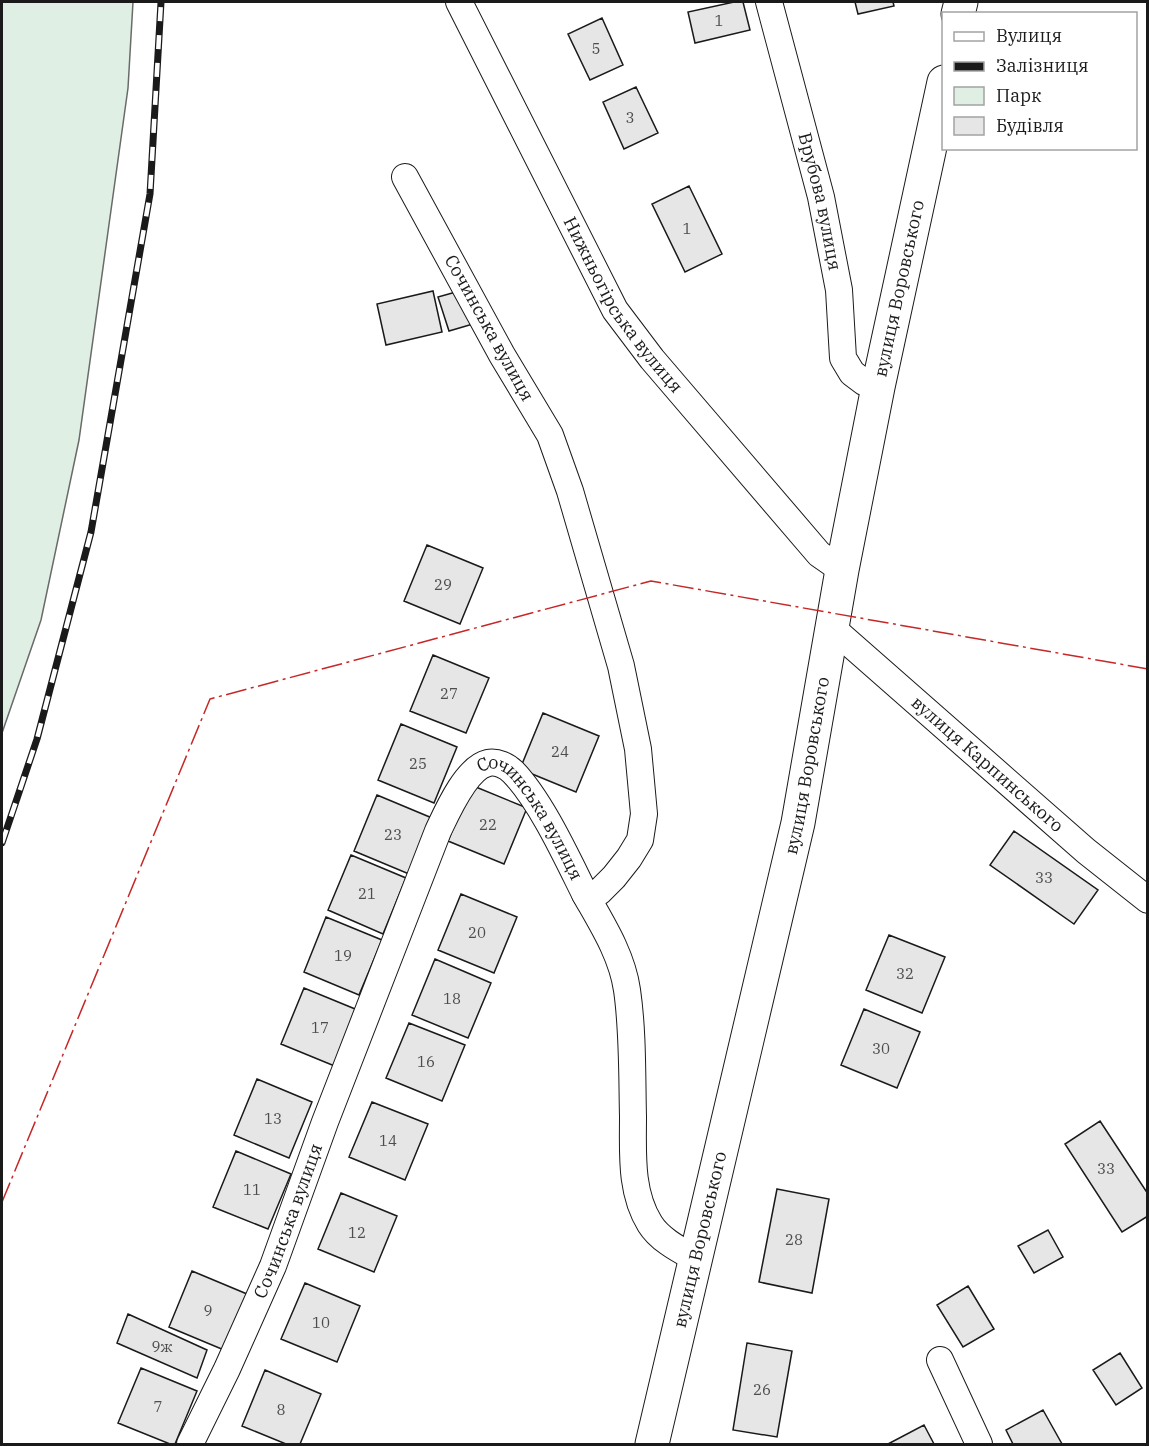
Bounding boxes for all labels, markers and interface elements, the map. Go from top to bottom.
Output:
house number: 1 [714,11,724,30]
legend [942,12,1137,150]
text: Вулиця [996,24,1062,47]
house number: 5 [591,39,601,58]
text: Залізниця [996,54,1089,77]
text: Парк [996,84,1042,107]
house number: 3 [625,108,635,127]
text: Будівля [996,114,1064,137]
street label: Врубова вулиця [793,130,847,272]
street label: вулиця Воровського [869,198,929,379]
street label: Нижньогірська вулиця [559,213,688,397]
house number: 1 [682,219,692,238]
street label: Сочинська вулиця [440,251,539,405]
house number: 29 [434,575,452,594]
street label: вулиця Воровського [779,675,834,857]
house number: 27 [440,684,458,703]
street label: вулиця Карпинського [907,691,1069,837]
house number: 24 [551,742,569,761]
street label: Сочинська вулиця [472,750,588,884]
house number: 25 [409,754,427,773]
house number: 22 [479,815,497,834]
house number: 23 [384,825,402,844]
house number: 33 [1035,868,1053,887]
house number: 21 [358,884,376,903]
house number: 20 [468,923,486,942]
house number: 19 [334,946,352,965]
house number: 32 [896,964,914,983]
house number: 18 [443,989,461,1008]
house number: 17 [311,1018,329,1037]
house number: 30 [872,1039,890,1058]
house number: 16 [417,1052,435,1071]
house number: 13 [264,1109,282,1128]
house number: 14 [379,1131,397,1150]
street label: Сочинська вулиця [248,1140,327,1302]
street label: вулиця Воровського [668,1149,731,1330]
house number: 33 [1097,1159,1115,1178]
house number: 11 [243,1180,261,1199]
house number: 12 [348,1223,366,1242]
house number: 28 [785,1230,803,1249]
house number: 9 [203,1301,213,1320]
house number: 10 [312,1313,330,1332]
house number: 9ж [152,1337,173,1356]
house number: 26 [753,1380,771,1399]
house number: 7 [153,1397,163,1416]
house number: 8 [276,1400,286,1419]

